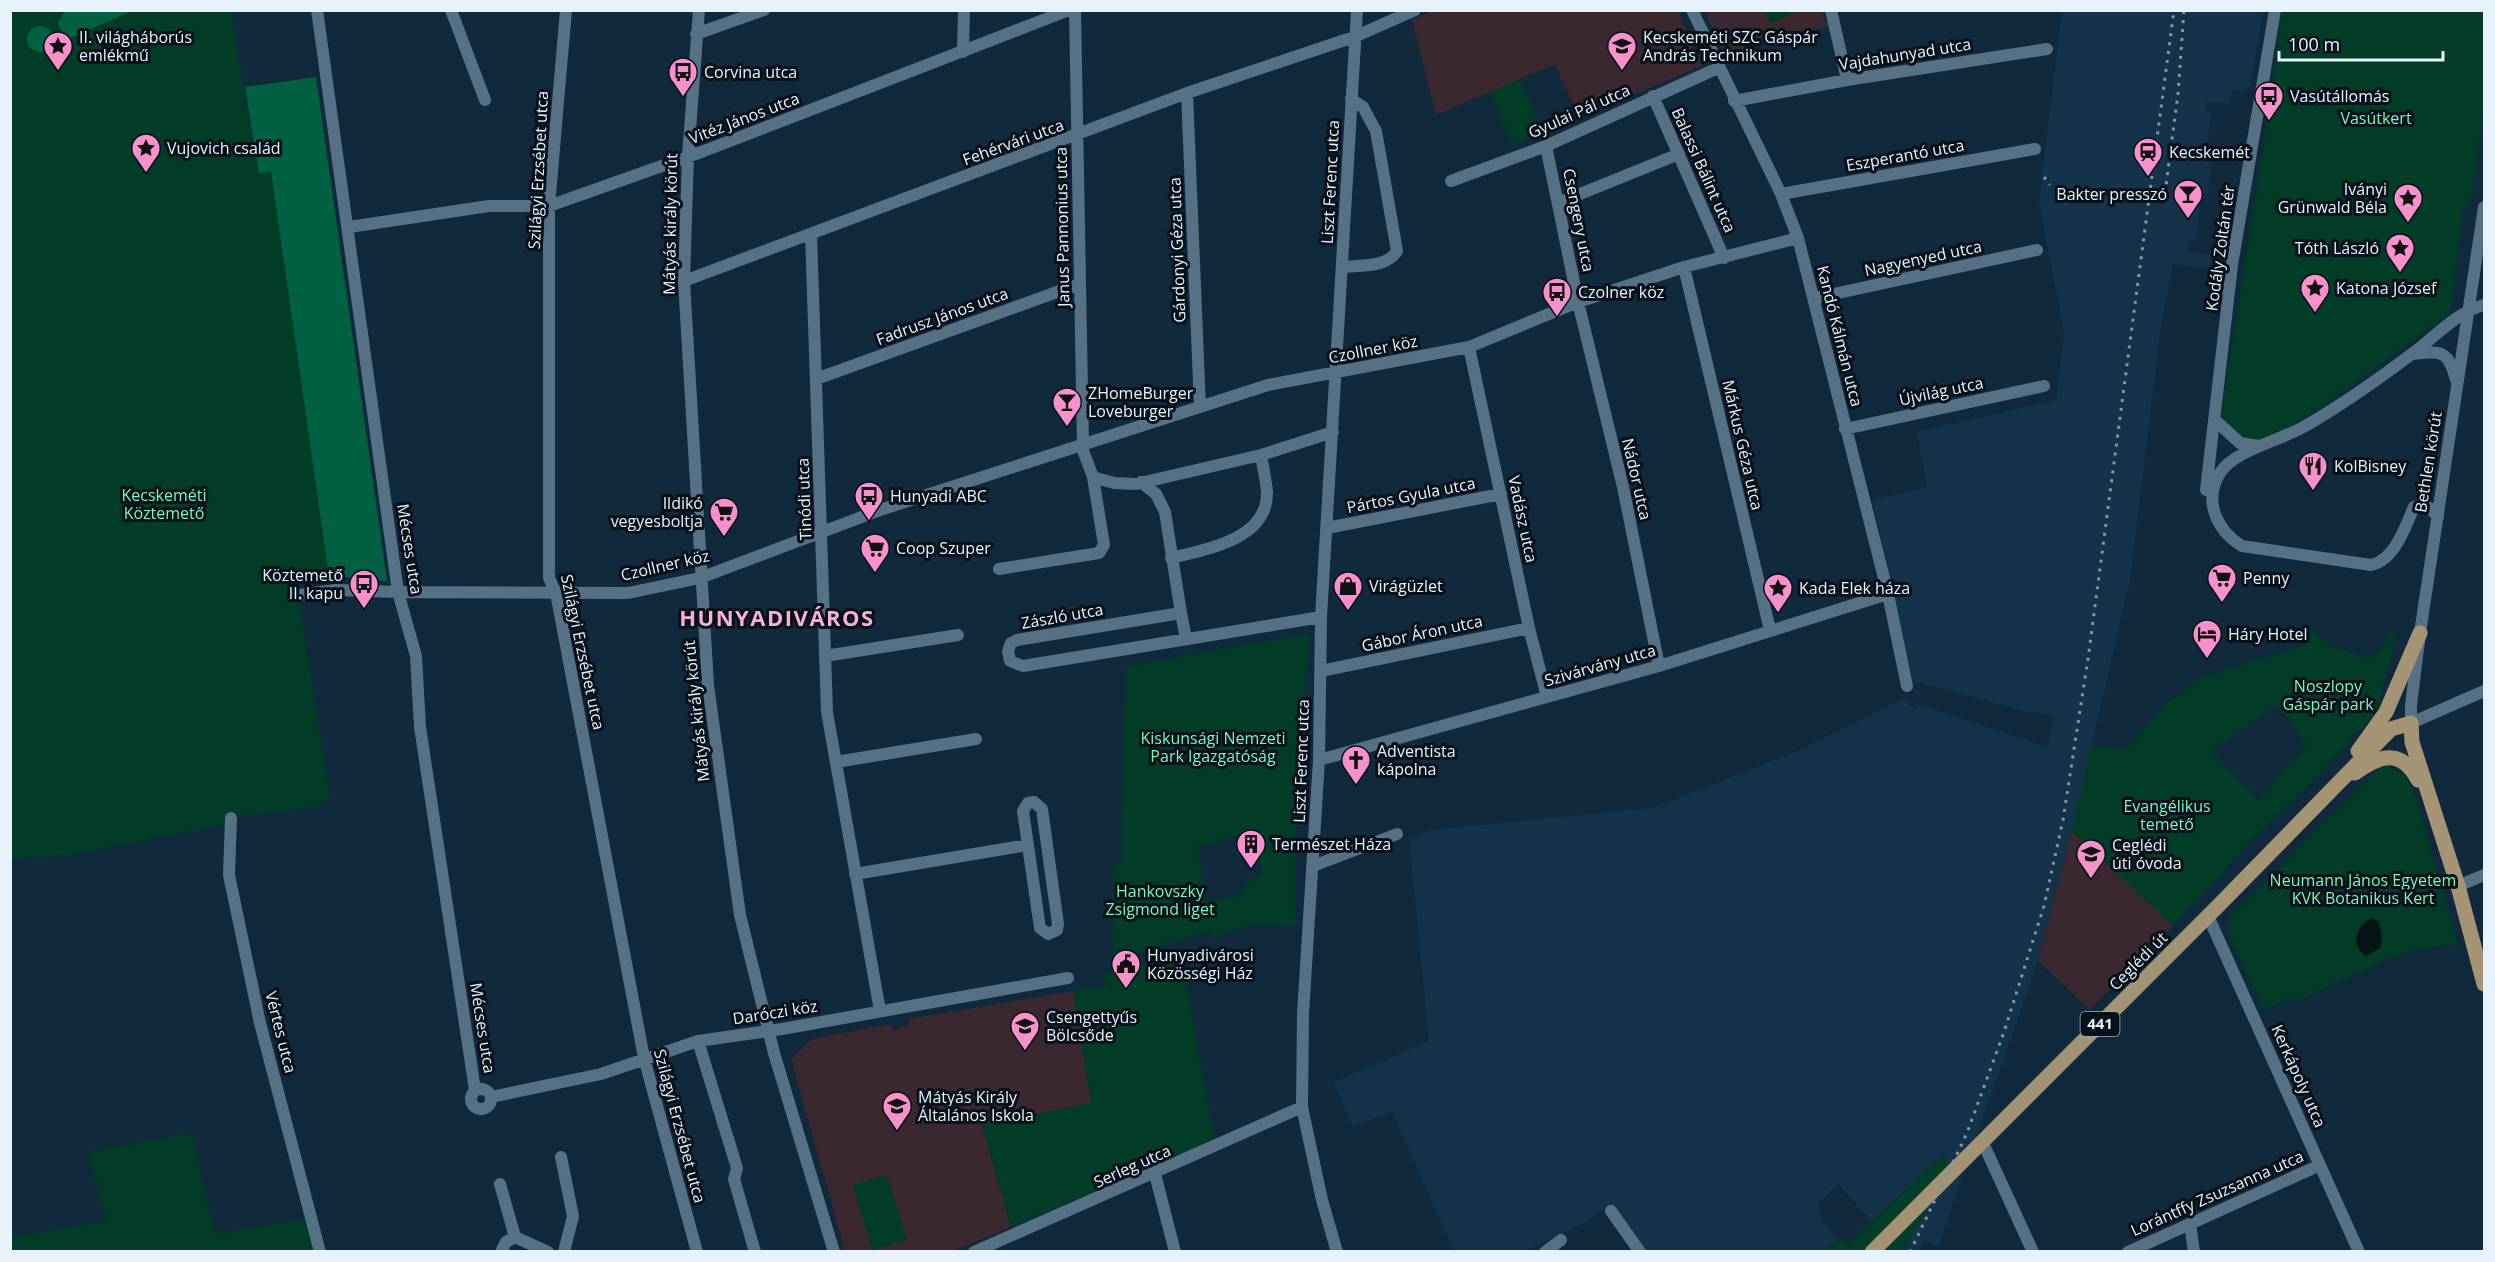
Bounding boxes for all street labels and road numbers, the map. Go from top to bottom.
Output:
street label: Vajdahunyad utca [1837,33,1973,75]
street label: Gyulai Pál utca [1525,79,1633,143]
street label: Vitéz János utca [686,87,802,149]
street label: Szilágyi Erzsébet utca [523,90,553,250]
street label: Balassi Bálint utca [1667,104,1741,236]
street label: Fehérvári utca [959,113,1067,171]
street label: Liszt Ferenc utca [1316,120,1344,244]
street label: Eszperantó utca [1844,134,1966,176]
street label: Janus Pannonius utca [1050,147,1074,309]
street label: Mátyás király körút [658,153,682,295]
street label: Csengery utca [1558,166,1600,274]
street label: Gárdonyi Géza utca [1163,177,1191,323]
street label: Kodály Zoltán tér [2200,183,2240,312]
street label: Nagyenyed utca [1862,235,1984,281]
street label: Kandó Kálmán utca [1812,263,1868,409]
street label: Fadrusz János utca [873,282,1011,350]
street label: Czollner köz [1327,330,1419,368]
street label: Újvilág utca [1897,371,1985,411]
street label: Márkus Géza utca [1717,378,1769,512]
street label: Bethlen körút [2409,410,2447,514]
street label: Nádor utca [1617,436,1657,522]
street label: Tinódi utca [792,457,816,541]
street label: Pártos Gyula utca [1345,472,1477,518]
street label: Vadász utca [1503,473,1543,565]
street label: Mécses utca [392,502,428,596]
street label: Czollner köz [619,544,711,586]
street label: Szilágyi Erzsébet utca [556,572,610,732]
street label: Zászló utca [1019,598,1105,634]
street label: Gábor Áron utca [1360,609,1484,657]
street label: Mátyás király körút [678,639,714,783]
street label: Szivárvány utca [1542,639,1658,691]
street label: Liszt Ferenc utca [1288,699,1314,823]
street label: Ceglédi út [2104,927,2172,995]
street label: Mécses utca [465,981,501,1075]
street label: Vértes utca [260,989,302,1075]
street label: Daróczi köz [731,994,819,1030]
road number: 441 [2080,1012,2120,1036]
street label: Kerkápoly utca [2267,1021,2331,1131]
street label: Szilágyi Erzsébet utca [649,1047,711,1205]
street label: Serleg utca [1090,1139,1174,1193]
street label: Lorántffy Zsuzsanna utca [2127,1145,2307,1241]

